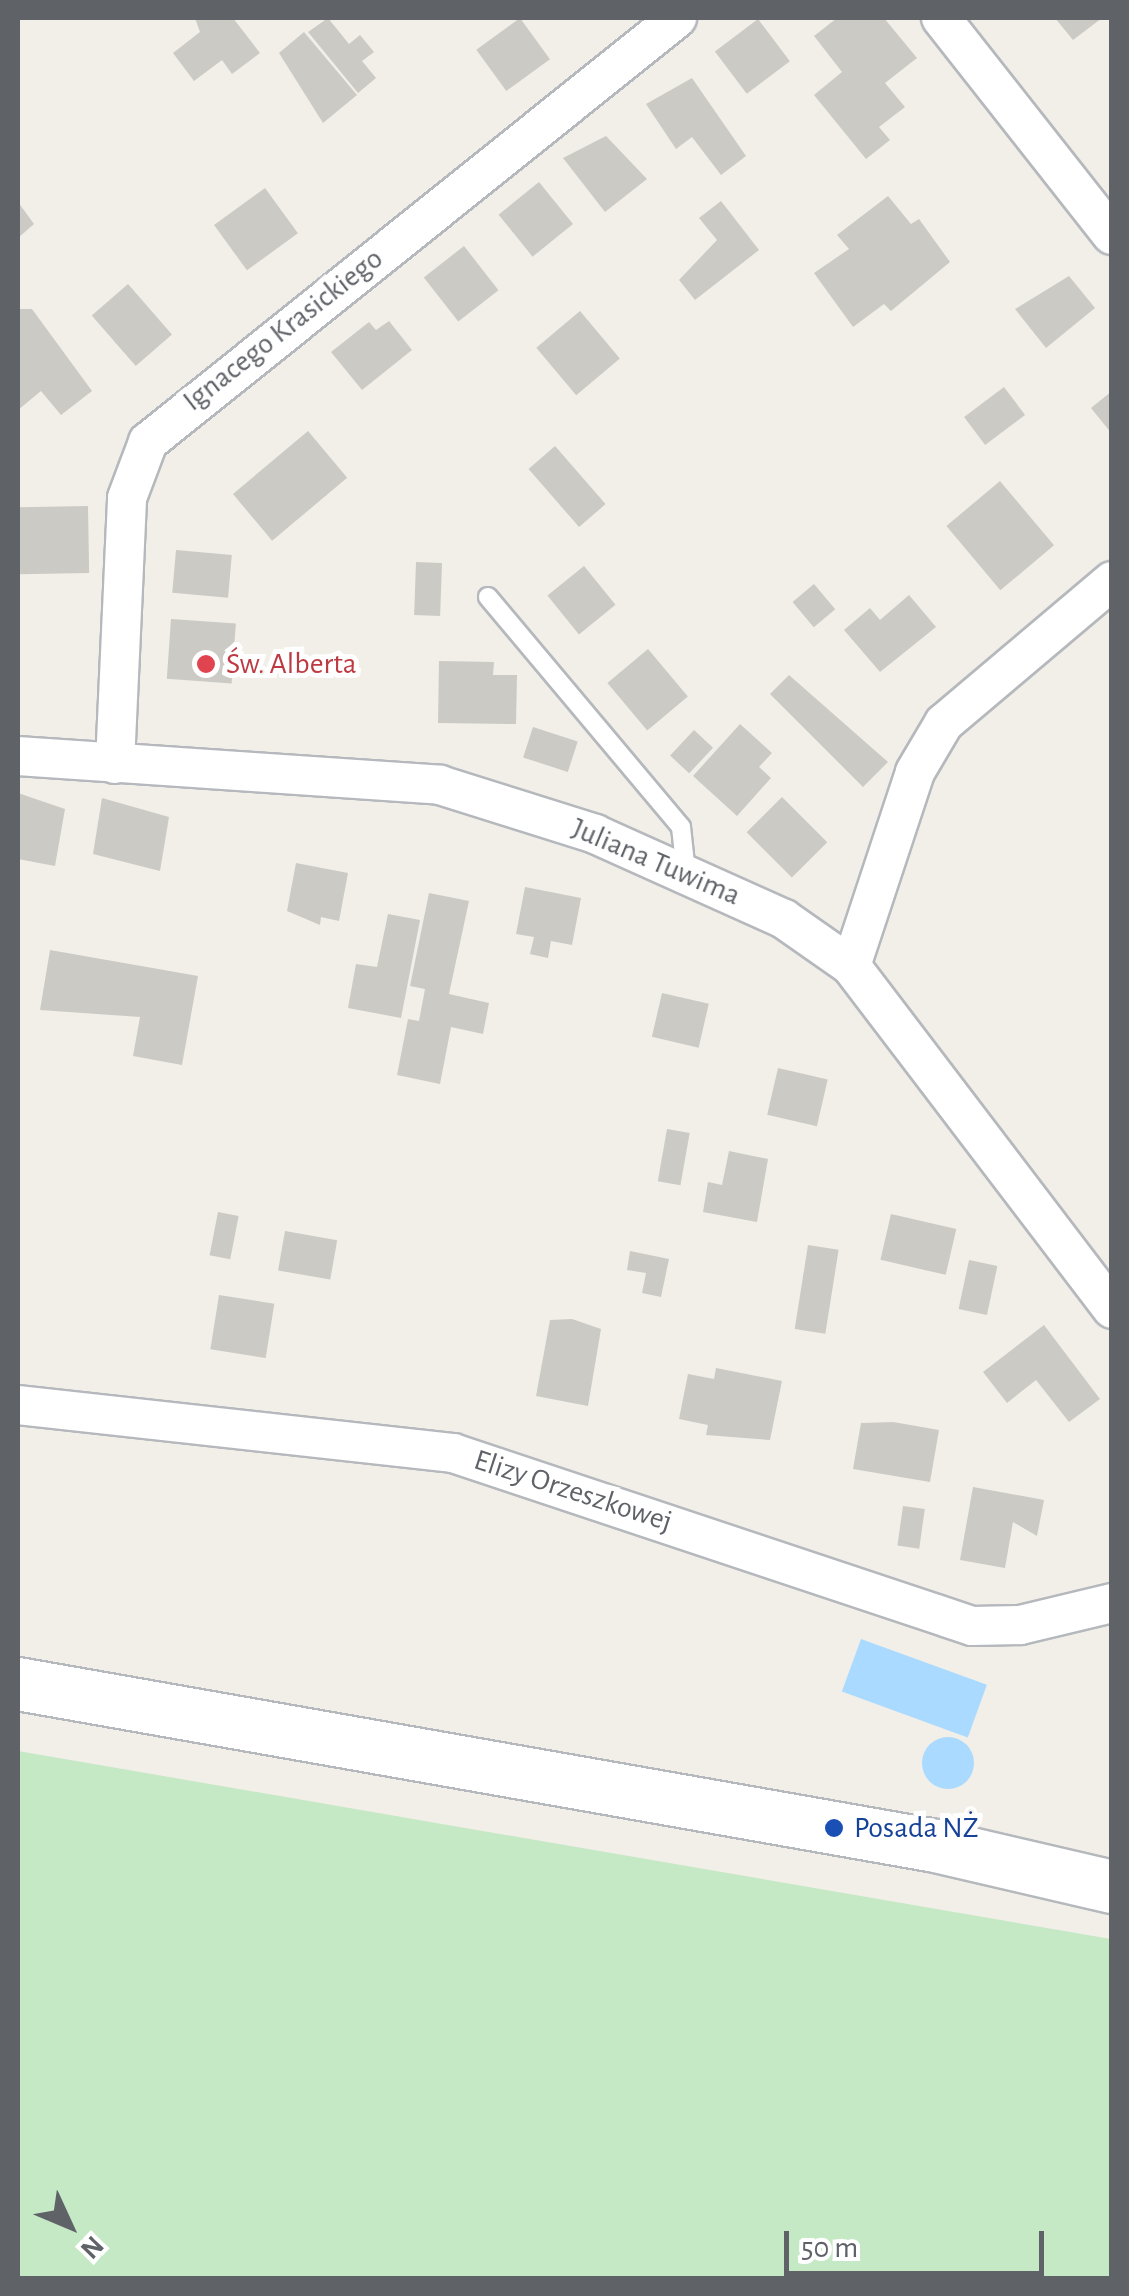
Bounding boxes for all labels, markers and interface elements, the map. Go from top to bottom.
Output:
street label: Ignacego Krasickiego [176,241,390,419]
place label: Św. Alberta [226,646,357,682]
marker: Św. Alberta [195,653,217,675]
street label: Juliana Tuwima [566,810,746,914]
street label: Elizy Orzeszkowej [469,1442,677,1540]
place label: Posada NŻ [854,1810,979,1846]
marker: Posada NŻ [823,1817,845,1839]
north arrow [20,2176,120,2276]
scale bar [789,2211,1049,2273]
text: N [75,2230,108,2264]
text: 50 m [801,2233,858,2263]

